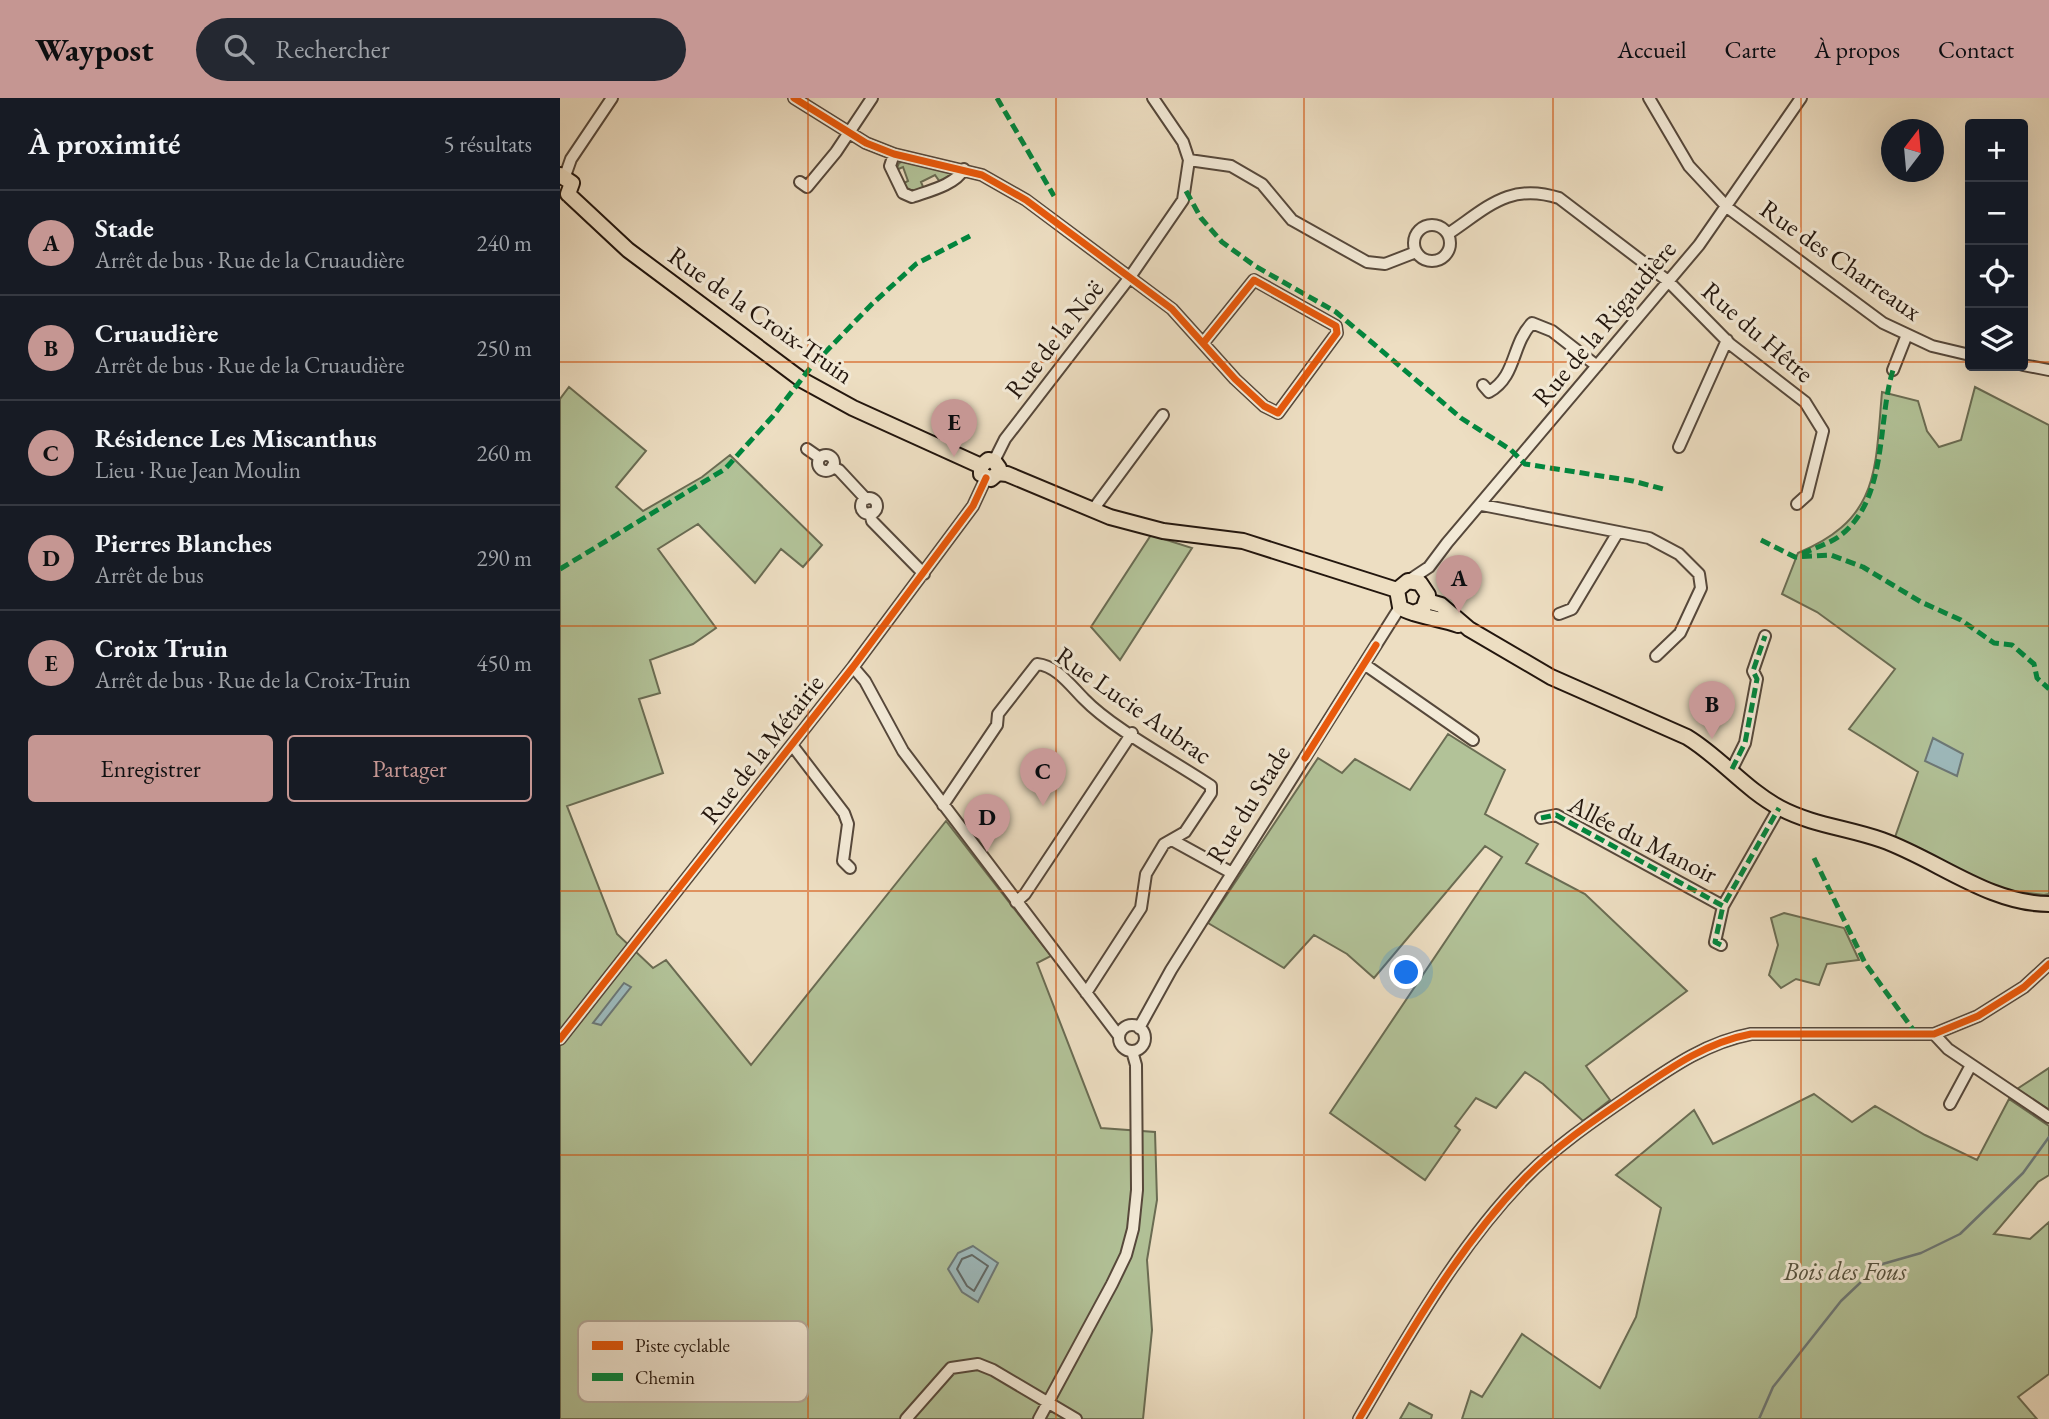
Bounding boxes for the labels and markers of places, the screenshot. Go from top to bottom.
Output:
pin: E [931,399,977,457]
pin: A [1436,555,1482,613]
pin: B [1689,681,1735,739]
pin: C [1020,748,1066,806]
pin: D [964,794,1010,852]

